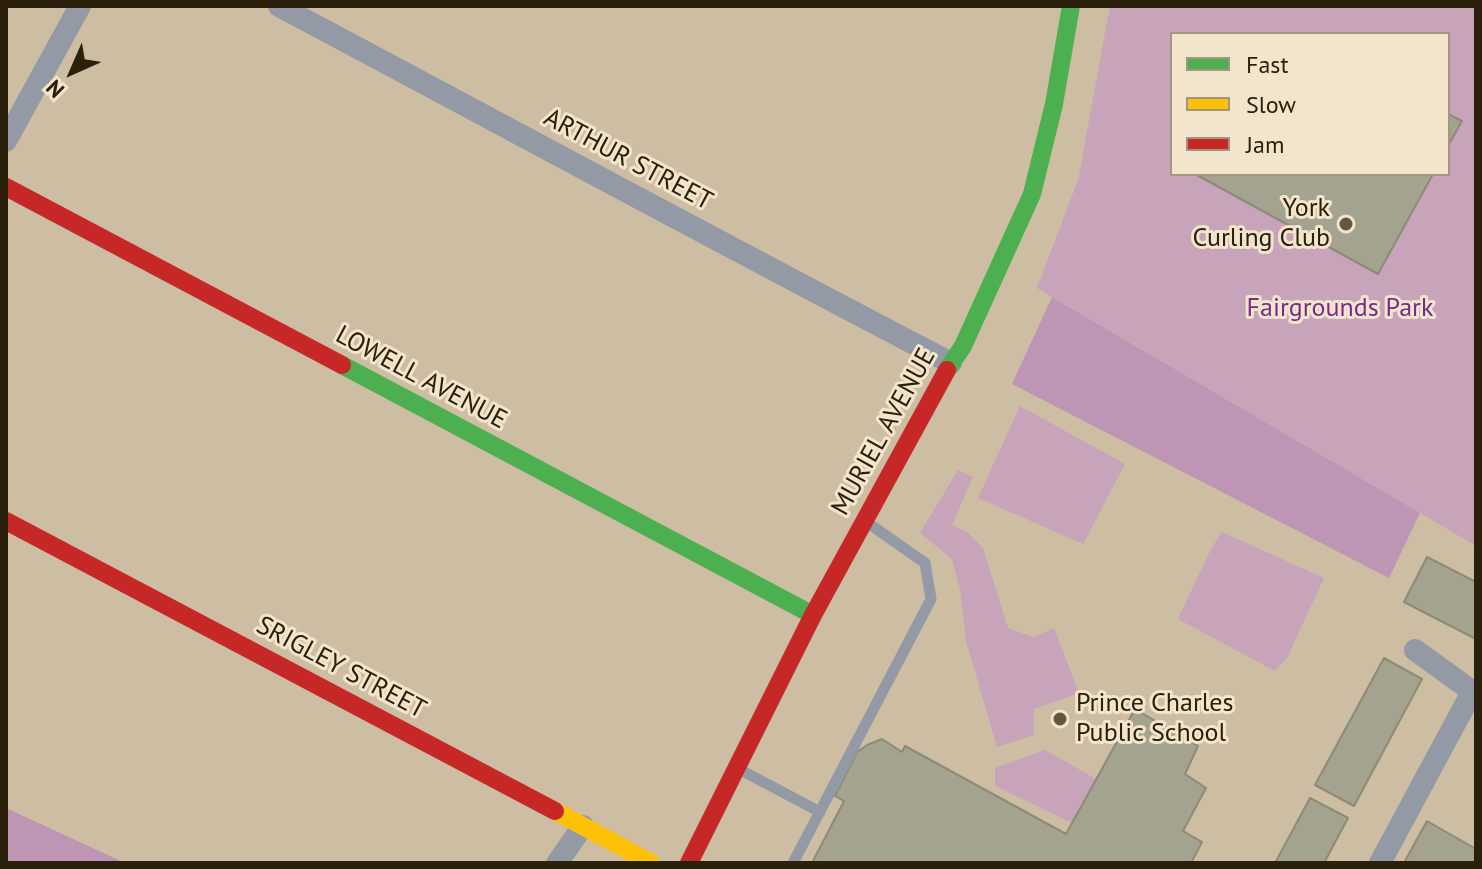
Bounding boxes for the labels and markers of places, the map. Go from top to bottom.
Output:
place label: York Curling Club [1193,193,1330,254]
marker: York Curling Club [1337,215,1355,233]
place label: Prince Charles Public School [1076,688,1233,750]
marker: Prince Charles Public School [1051,710,1069,728]

